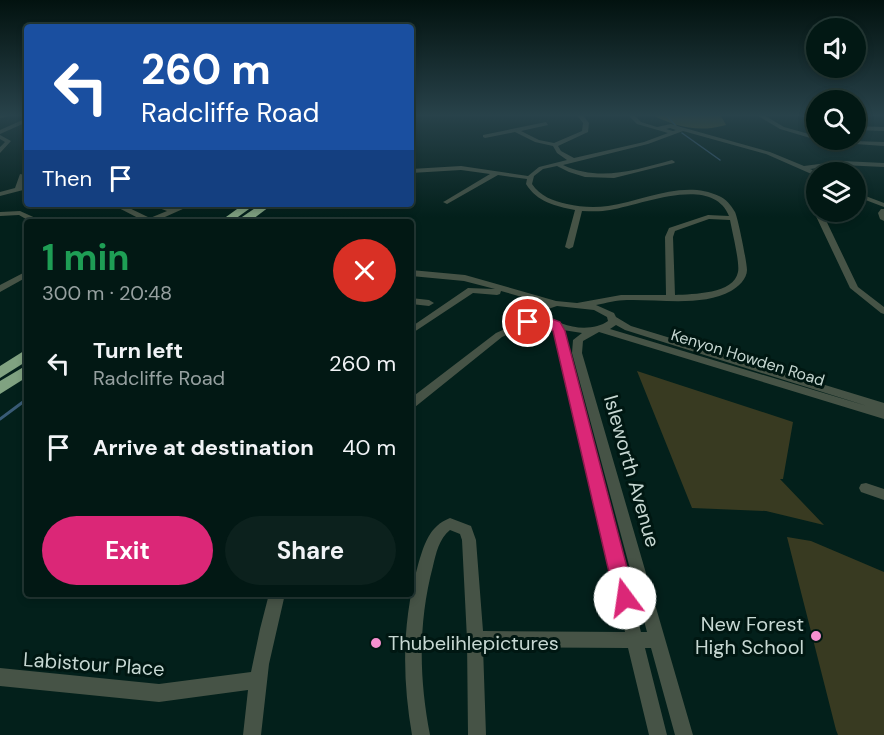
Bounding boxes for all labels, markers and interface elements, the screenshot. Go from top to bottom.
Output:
map controls [806,18,866,222]
button: sound [806,18,866,78]
text: 260 m [141,42,271,97]
icon: left [42,48,120,126]
button: search [806,90,866,150]
text: Radcliffe Road [141,95,319,130]
icon: arrive [104,162,137,195]
button: layers [806,162,866,222]
text: Then [42,164,92,193]
text: 1 min [42,234,130,281]
button: close [333,239,396,302]
text: 300 m · 20:48 [42,280,172,306]
pin [502,296,553,347]
icon: arrive [511,305,544,338]
street label: Kenyon Howden Road [668,324,827,391]
text: Turn left [93,336,183,365]
icon: left [42,347,75,380]
text: 260 m [329,349,396,378]
text: Radcliffe Road [93,365,225,391]
street label: Isleworth Avenue [598,392,666,550]
icon: arrive [42,431,75,464]
text: Arrive at destination [93,433,314,462]
text: 40 m [342,433,396,462]
button: Exit [42,516,213,585]
button: Share [225,516,396,585]
position arrow [593,566,657,630]
place label: New Forest High School [695,611,804,660]
marker: New Forest High School [809,629,823,643]
place label: Thubelihlepictures [388,630,559,656]
marker: Thubelihlepictures [369,636,383,650]
street label: Labistour Place [22,646,166,682]

